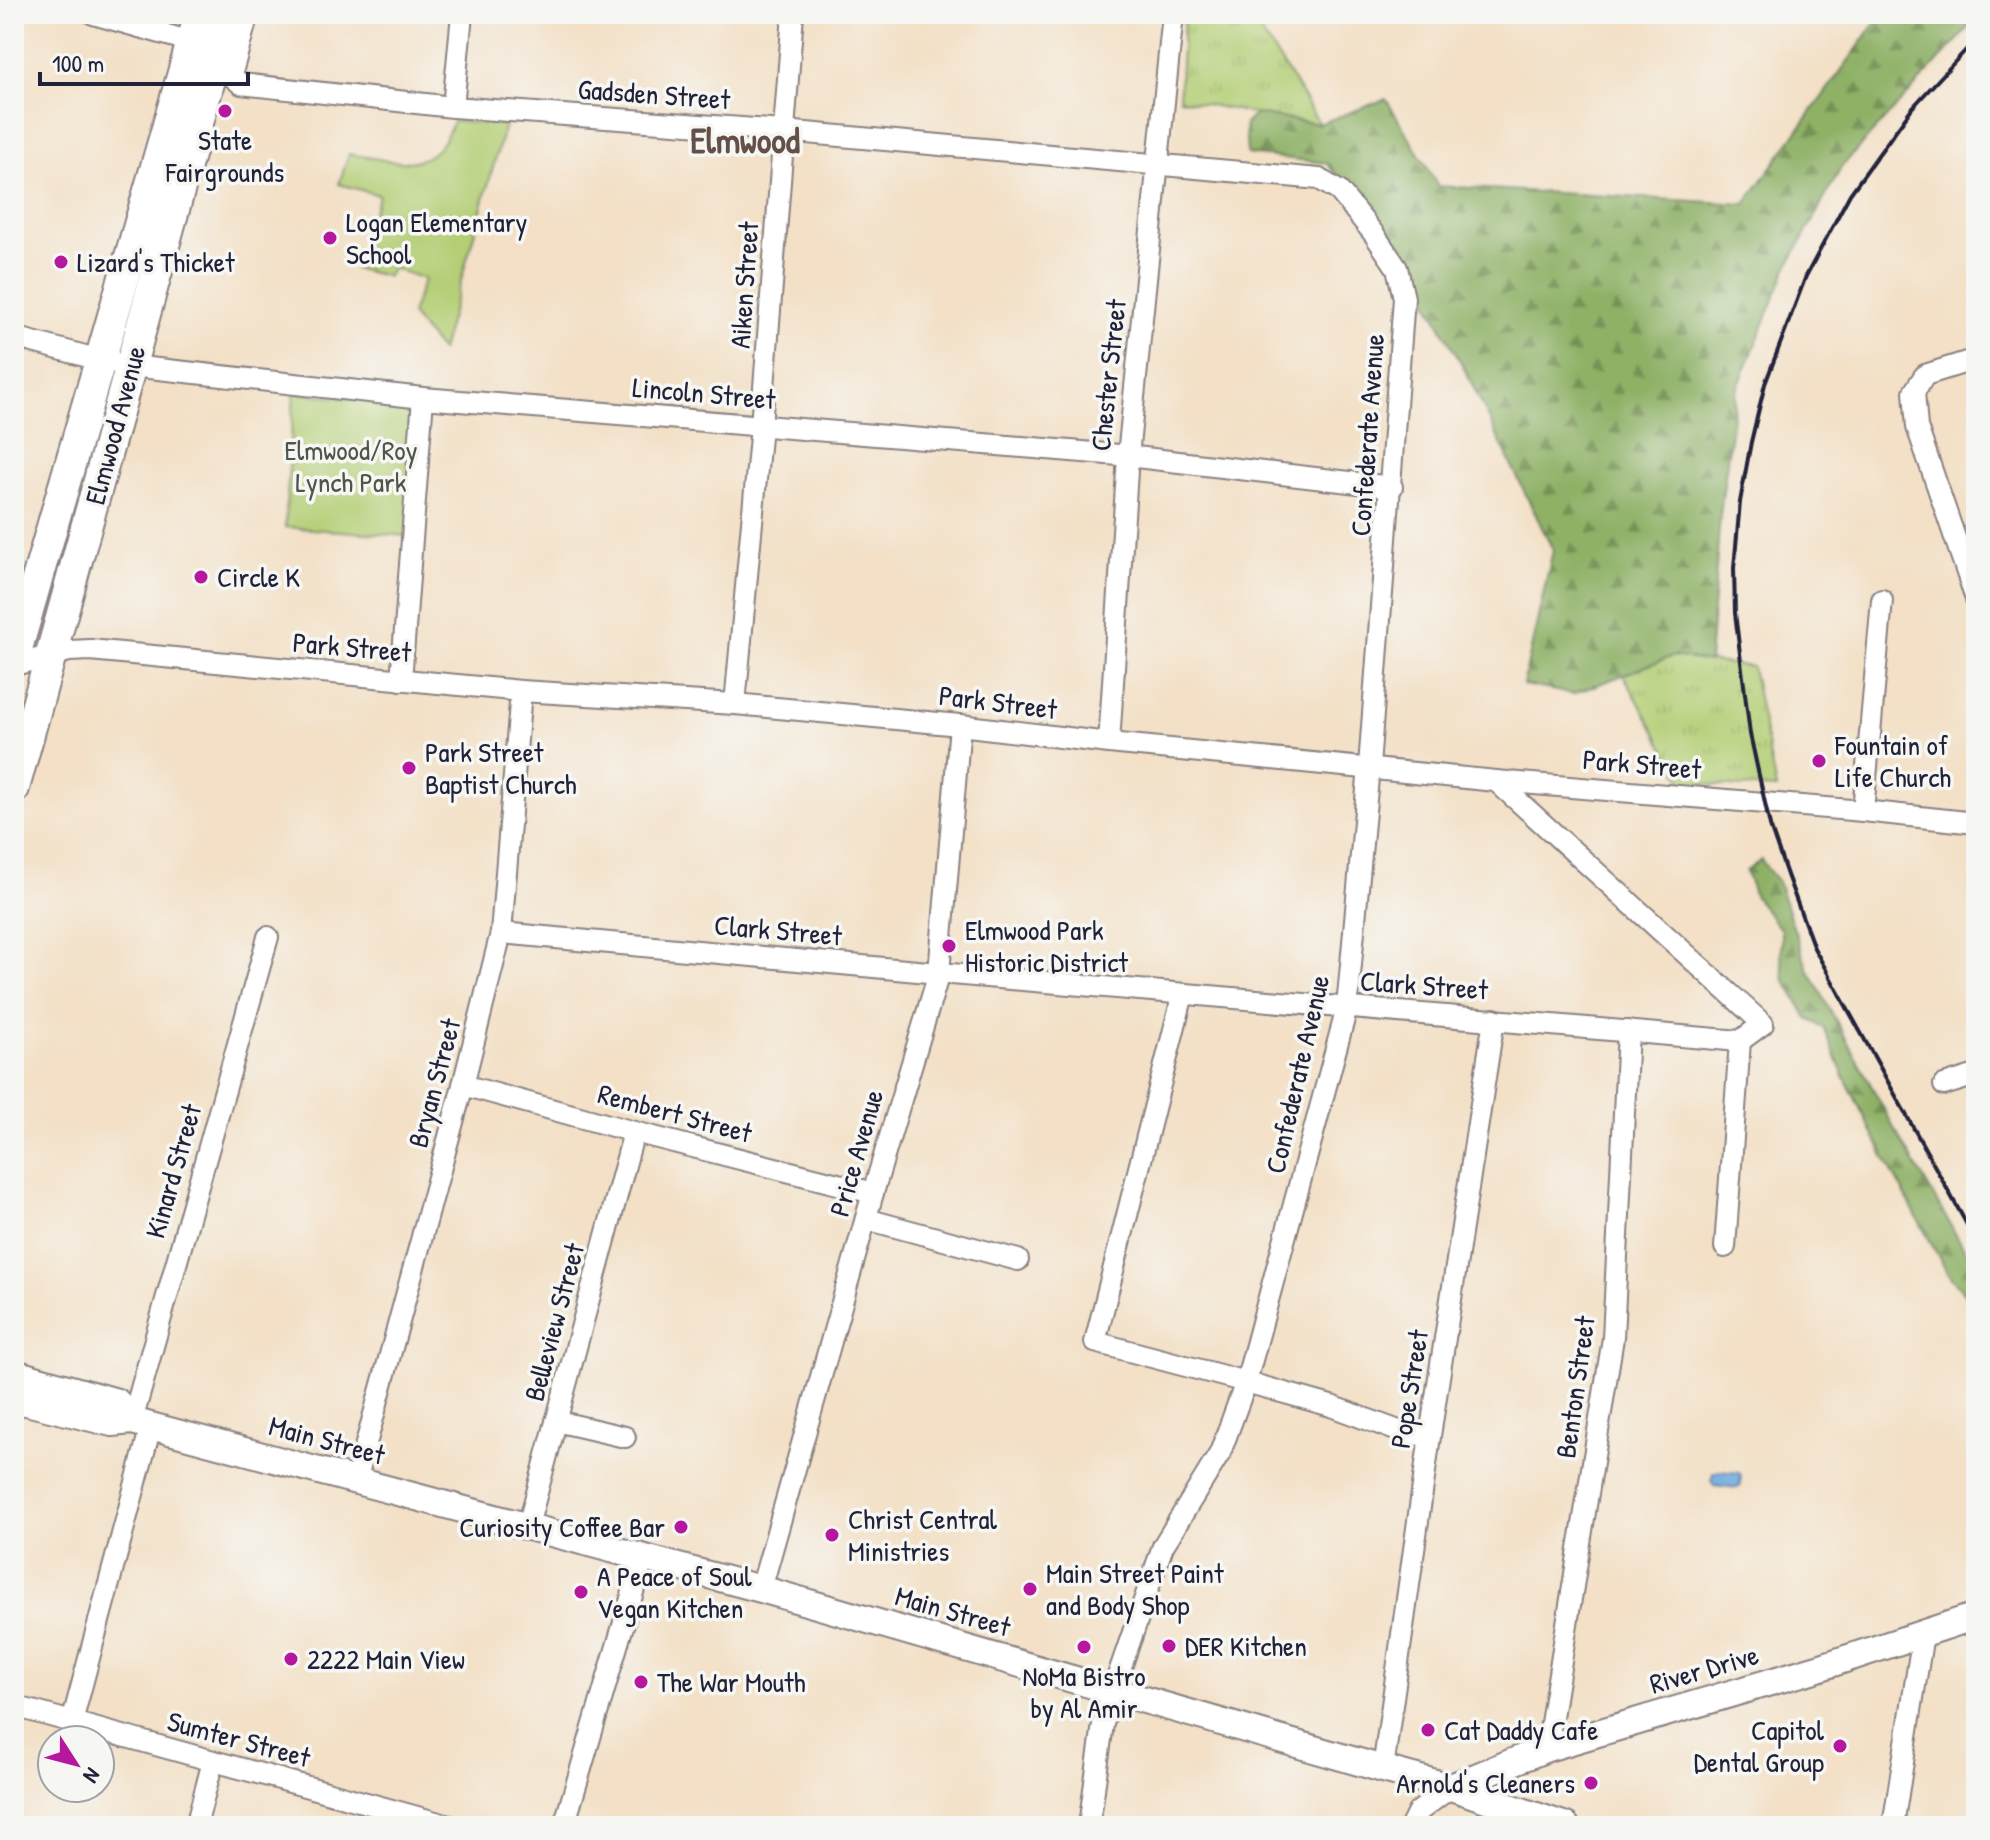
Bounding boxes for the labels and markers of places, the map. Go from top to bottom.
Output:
marker: State Fairgrounds [216,102,234,120]
place label: State Fairgrounds [165,121,284,191]
place label: Logan Elementary School [346,203,527,273]
marker: Logan Elementary School [321,229,339,247]
place label: Lizard's Thicket [77,243,235,281]
marker: Lizard's Thicket [52,253,70,271]
place label: Circle K [217,558,300,596]
marker: Circle K [192,568,210,586]
place label: Fountain of Life Church [1834,726,1951,796]
place label: Park Street Baptist Church [425,733,577,803]
marker: Fountain of Life Church [1810,752,1828,770]
marker: Park Street Baptist Church [400,759,418,777]
place label: Elmwood Park Historic District [965,911,1128,981]
marker: Elmwood Park Historic District [940,937,958,955]
place label: Christ Central Ministries [848,1500,998,1570]
place label: Curiosity Coffee Bar [459,1508,665,1546]
marker: Curiosity Coffee Bar [672,1518,690,1536]
marker: Christ Central Ministries [823,1526,841,1544]
place label: Main Street Paint and Body Shop [1046,1554,1224,1624]
place label: A Peace of Soul Vegan Kitchen [597,1557,752,1627]
marker: Main Street Paint and Body Shop [1021,1580,1039,1598]
marker: A Peace of Soul Vegan Kitchen [572,1583,590,1601]
place label: DER Kitchen [1185,1627,1307,1665]
marker: DER Kitchen [1160,1637,1178,1655]
marker: NoMa Bistro by Al Amir [1075,1638,1093,1656]
place label: 2222 Main View [307,1640,465,1678]
marker: 2222 Main View [282,1650,300,1668]
place label: NoMa Bistro by Al Amir [1022,1657,1146,1727]
place label: The War Mouth [657,1663,806,1701]
marker: The War Mouth [632,1673,650,1691]
place label: Cat Daddy Cafe [1444,1711,1598,1749]
place label: Capitol Dental Group [1694,1711,1825,1781]
marker: Cat Daddy Cafe [1419,1721,1437,1739]
marker: Capitol Dental Group [1831,1737,1849,1755]
place label: Arnold's Cleaners [1396,1764,1575,1802]
marker: Arnold's Cleaners [1582,1774,1600,1792]

